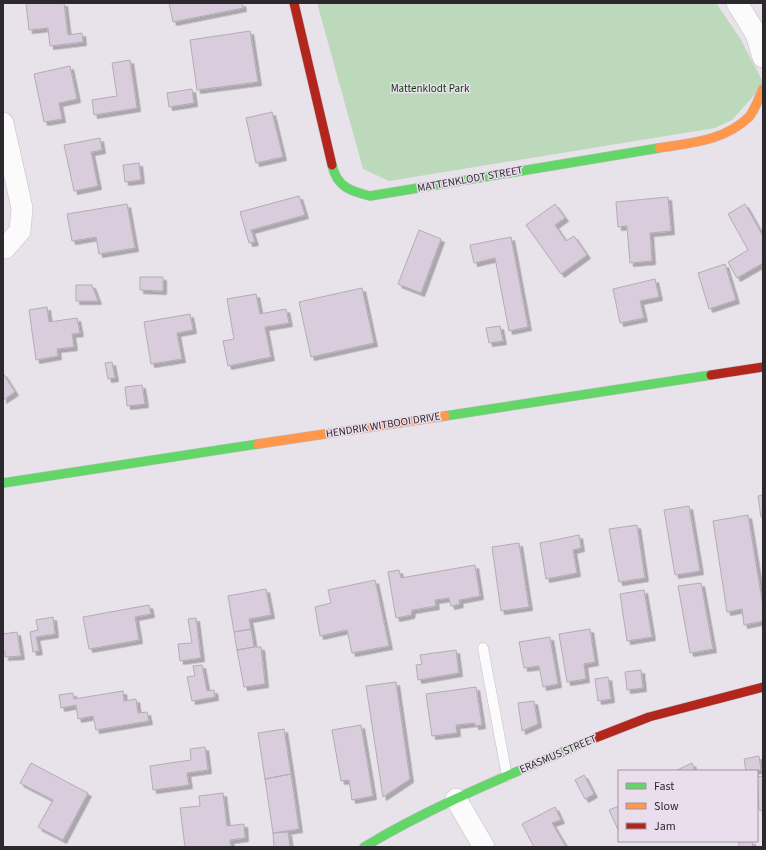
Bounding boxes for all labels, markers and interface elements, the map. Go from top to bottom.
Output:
park label: Mattenklodt Park [391,81,470,96]
street label: MATTENKLODT STREET [416,162,524,196]
street label: HENDRIK WITBOOI DRIVE [325,409,441,441]
street label: ERASMUS STREET [517,731,599,777]
legend [618,770,758,842]
text: Fast [654,778,674,795]
text: Slow [654,798,679,815]
text: Jam [654,818,676,835]

